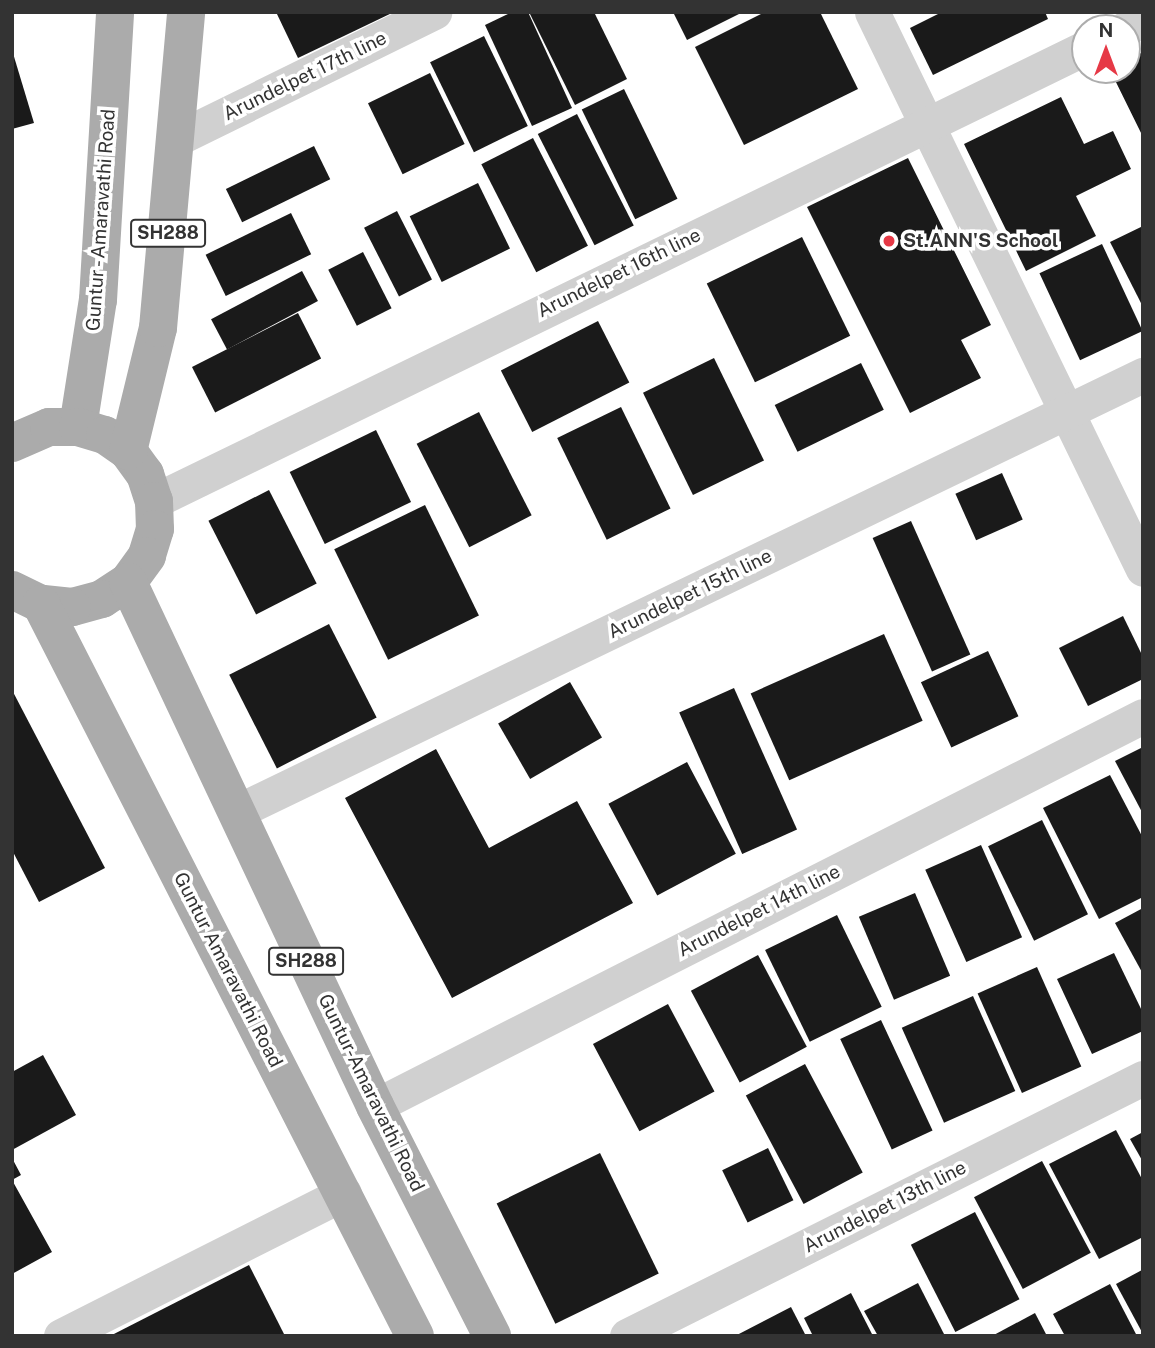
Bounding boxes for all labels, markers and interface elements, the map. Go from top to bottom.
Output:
north arrow [1071,14,1141,84]
text: N [1099,19,1113,41]
street label: Arundelpet 17th line [220,27,390,125]
street label: Guntur - Amaravathi Road [82,106,120,334]
road number: SH288 [130,218,206,247]
street label: Arundelpet 16th line [533,223,705,323]
place label: St.ANN'S School [903,230,1058,252]
marker: St.ANN'S School [881,233,897,249]
street label: Arundelpet 15th line [604,544,776,644]
street label: Arundelpet 14th line [674,860,844,962]
street label: Guntur Amaravathi Road [169,869,287,1071]
road number: SH288 [268,946,344,976]
street label: Guntur-Amaravathi Road [313,990,429,1196]
street label: Arundelpet 13th line [800,1156,970,1258]

